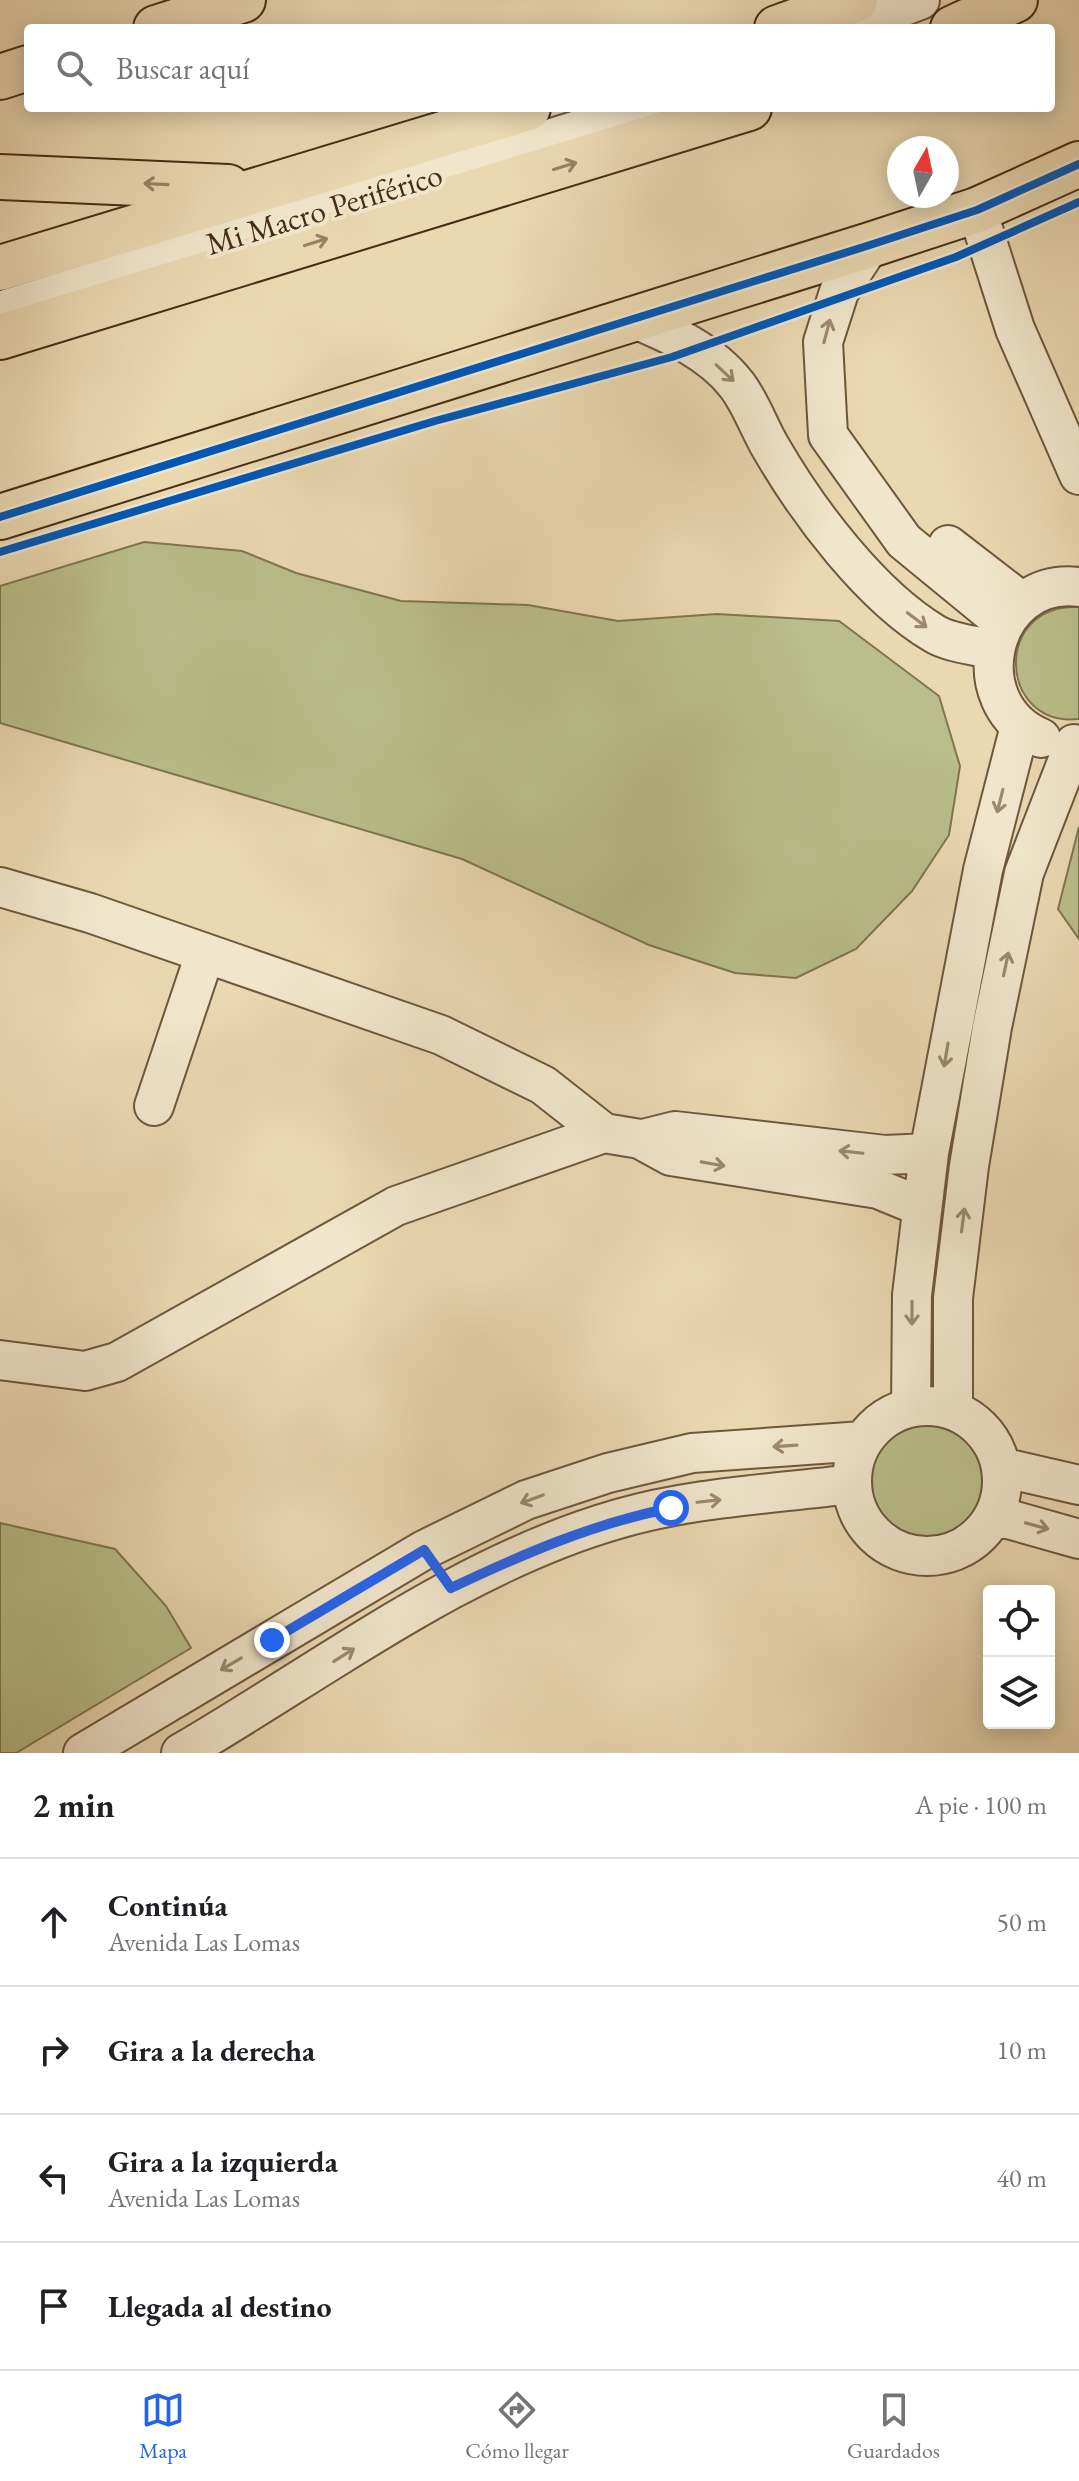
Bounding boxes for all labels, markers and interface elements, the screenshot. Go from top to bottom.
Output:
search box [24,24,1055,112]
icon: search [52,46,96,90]
text: Buscar aquí [116,49,250,88]
north arrow [887,136,959,208]
street label: Mi Macro Periférico [201,153,447,265]
one-way arrow [551,158,577,173]
one-way arrow [143,176,170,191]
one-way arrow [302,234,328,249]
one-way arrow [821,319,836,345]
one-way arrow [715,364,735,383]
one-way arrow [906,612,927,629]
one-way arrow [992,788,1007,814]
one-way arrow [999,952,1014,977]
one-way arrow [937,1042,952,1067]
one-way arrow [839,1144,865,1159]
one-way arrow [700,1157,725,1172]
one-way arrow [955,1207,970,1234]
one-way arrow [904,1299,920,1326]
one-way arrow [772,1439,799,1454]
route start [653,1490,689,1526]
one-way arrow [520,1493,545,1507]
one-way arrow [695,1493,722,1508]
one-way arrow [1023,1520,1049,1535]
map controls [983,1585,1055,1729]
button: locate [983,1585,1055,1657]
route end [254,1622,290,1658]
one-way arrow [332,1647,355,1663]
one-way arrow [220,1657,243,1673]
button: layers [983,1657,1055,1729]
text: 2 min [32,1783,115,1827]
text: A pie · 100 m [915,1788,1047,1822]
text: Continúa [108,1886,228,1925]
icon: ahead [32,1900,76,1944]
text: 50 m [997,1905,1047,1939]
text: Avenida Las Lomas [108,1925,300,1959]
icon: right [32,2028,76,2072]
text: Gira a la derecha [108,2031,315,2070]
text: 10 m [997,2033,1047,2067]
text: Gira a la izquierda [108,2142,338,2181]
icon: left [32,2156,76,2200]
text: 40 m [997,2161,1047,2195]
text: Avenida Las Lomas [108,2181,300,2215]
icon: arrive [32,2284,76,2328]
text: Llegada al destino [108,2287,332,2326]
tab: Mapa [139,2388,187,2465]
tab: Cómo llegar [465,2388,569,2465]
tab: Guardados [847,2388,940,2465]

